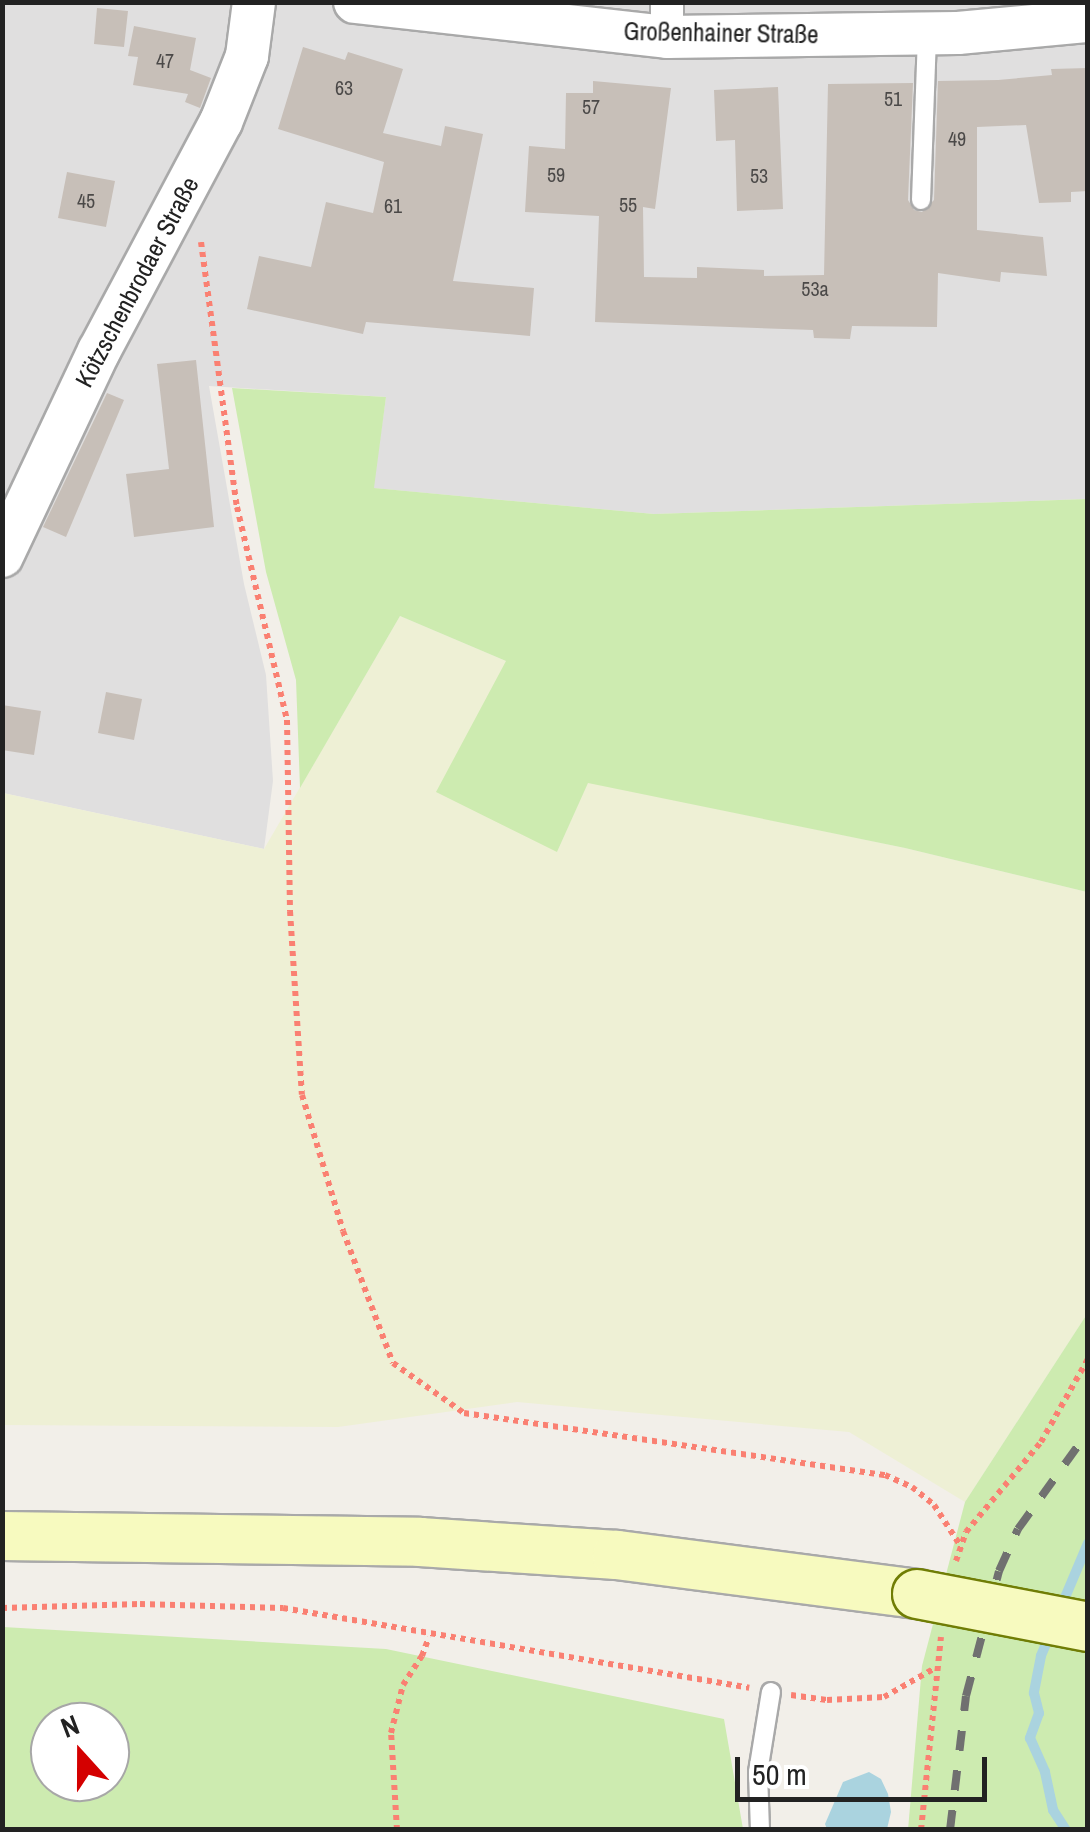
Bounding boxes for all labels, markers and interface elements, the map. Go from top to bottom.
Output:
street label: Großenhainer Straße [623,16,819,50]
house number: 47 [156,48,174,72]
house number: 63 [335,75,353,99]
house number: 51 [884,86,902,110]
house number: 57 [582,94,600,118]
house number: 49 [948,126,966,150]
house number: 59 [547,162,565,186]
house number: 53 [750,163,768,187]
street label: Kötzschenbrodaer Straße [69,172,205,392]
house number: 45 [77,188,95,212]
house number: 55 [619,192,637,216]
house number: 61 [384,193,402,217]
house number: 53a [801,276,829,300]
north arrow [30,1702,130,1802]
text: N [55,1705,85,1747]
scale bar [740,1737,992,1799]
text: 50 m [752,1754,807,1794]

